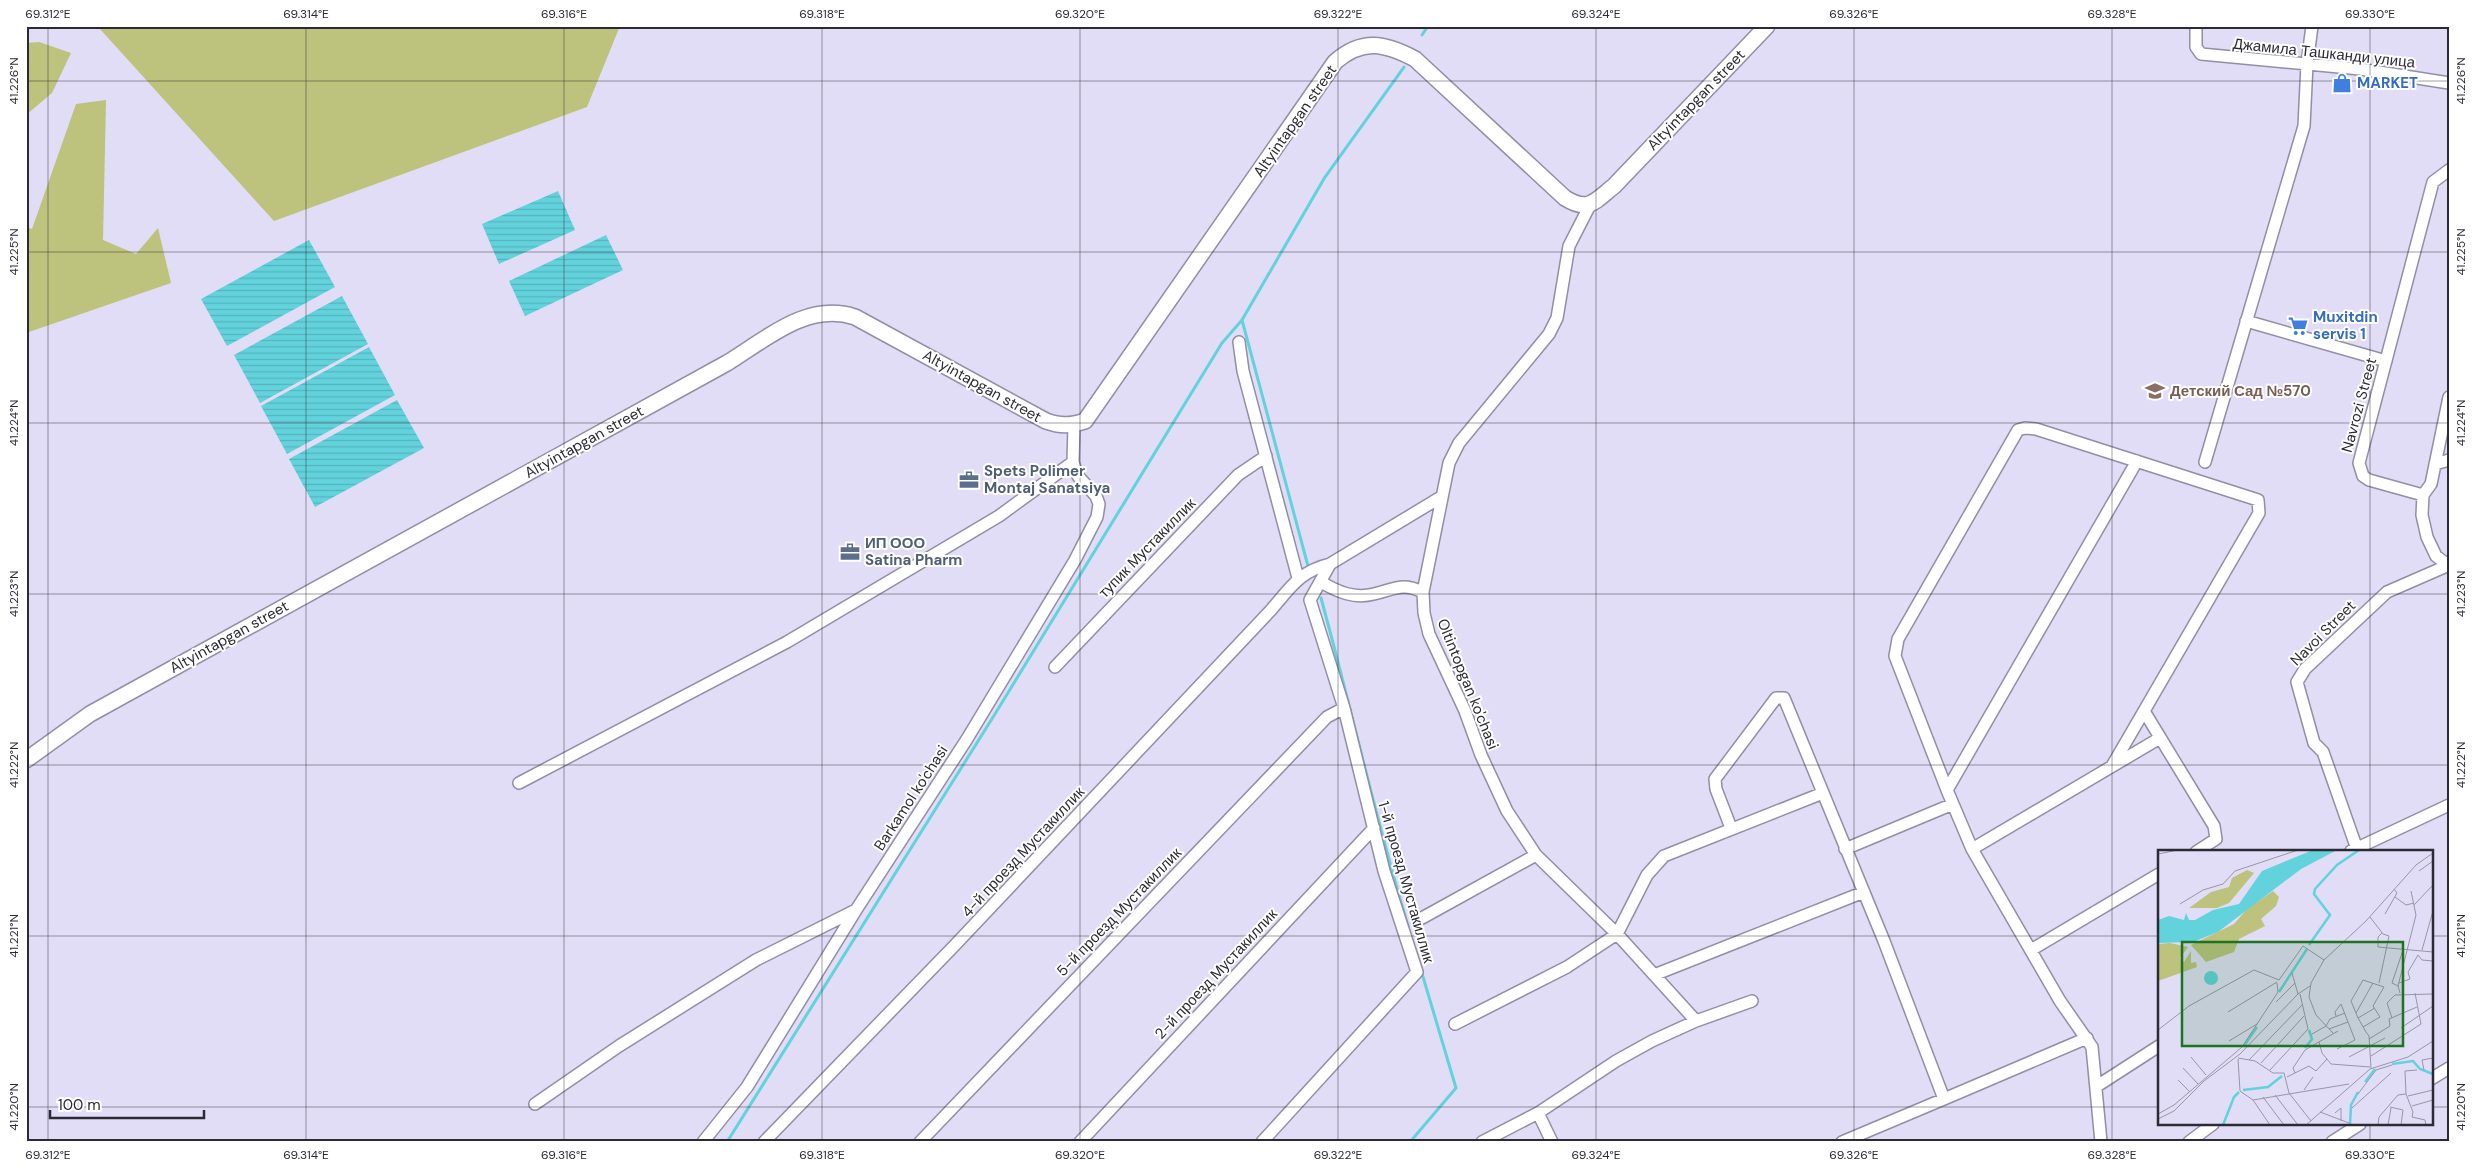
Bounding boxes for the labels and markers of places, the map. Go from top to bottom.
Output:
shop icon: MARKET [2331,72,2353,94]
place label: MARKET [2357,73,2418,93]
place label: Muxitdin servis 1 [2313,307,2378,344]
supermarket icon: Muxitdin servis 1 [2287,315,2309,337]
school or university icon: Детский Сад №570 [2144,380,2166,402]
place label: Детский Сад №570 [2170,381,2311,401]
place label: Spets Polimer Montaj Sanatsiya [984,461,1110,498]
office icon: Spets Polimer Montaj Sanatsiya [958,469,980,491]
place label: ИП ООО Satina Pharm [865,533,962,570]
office icon: ИП ООО Satina Pharm [839,541,861,563]

